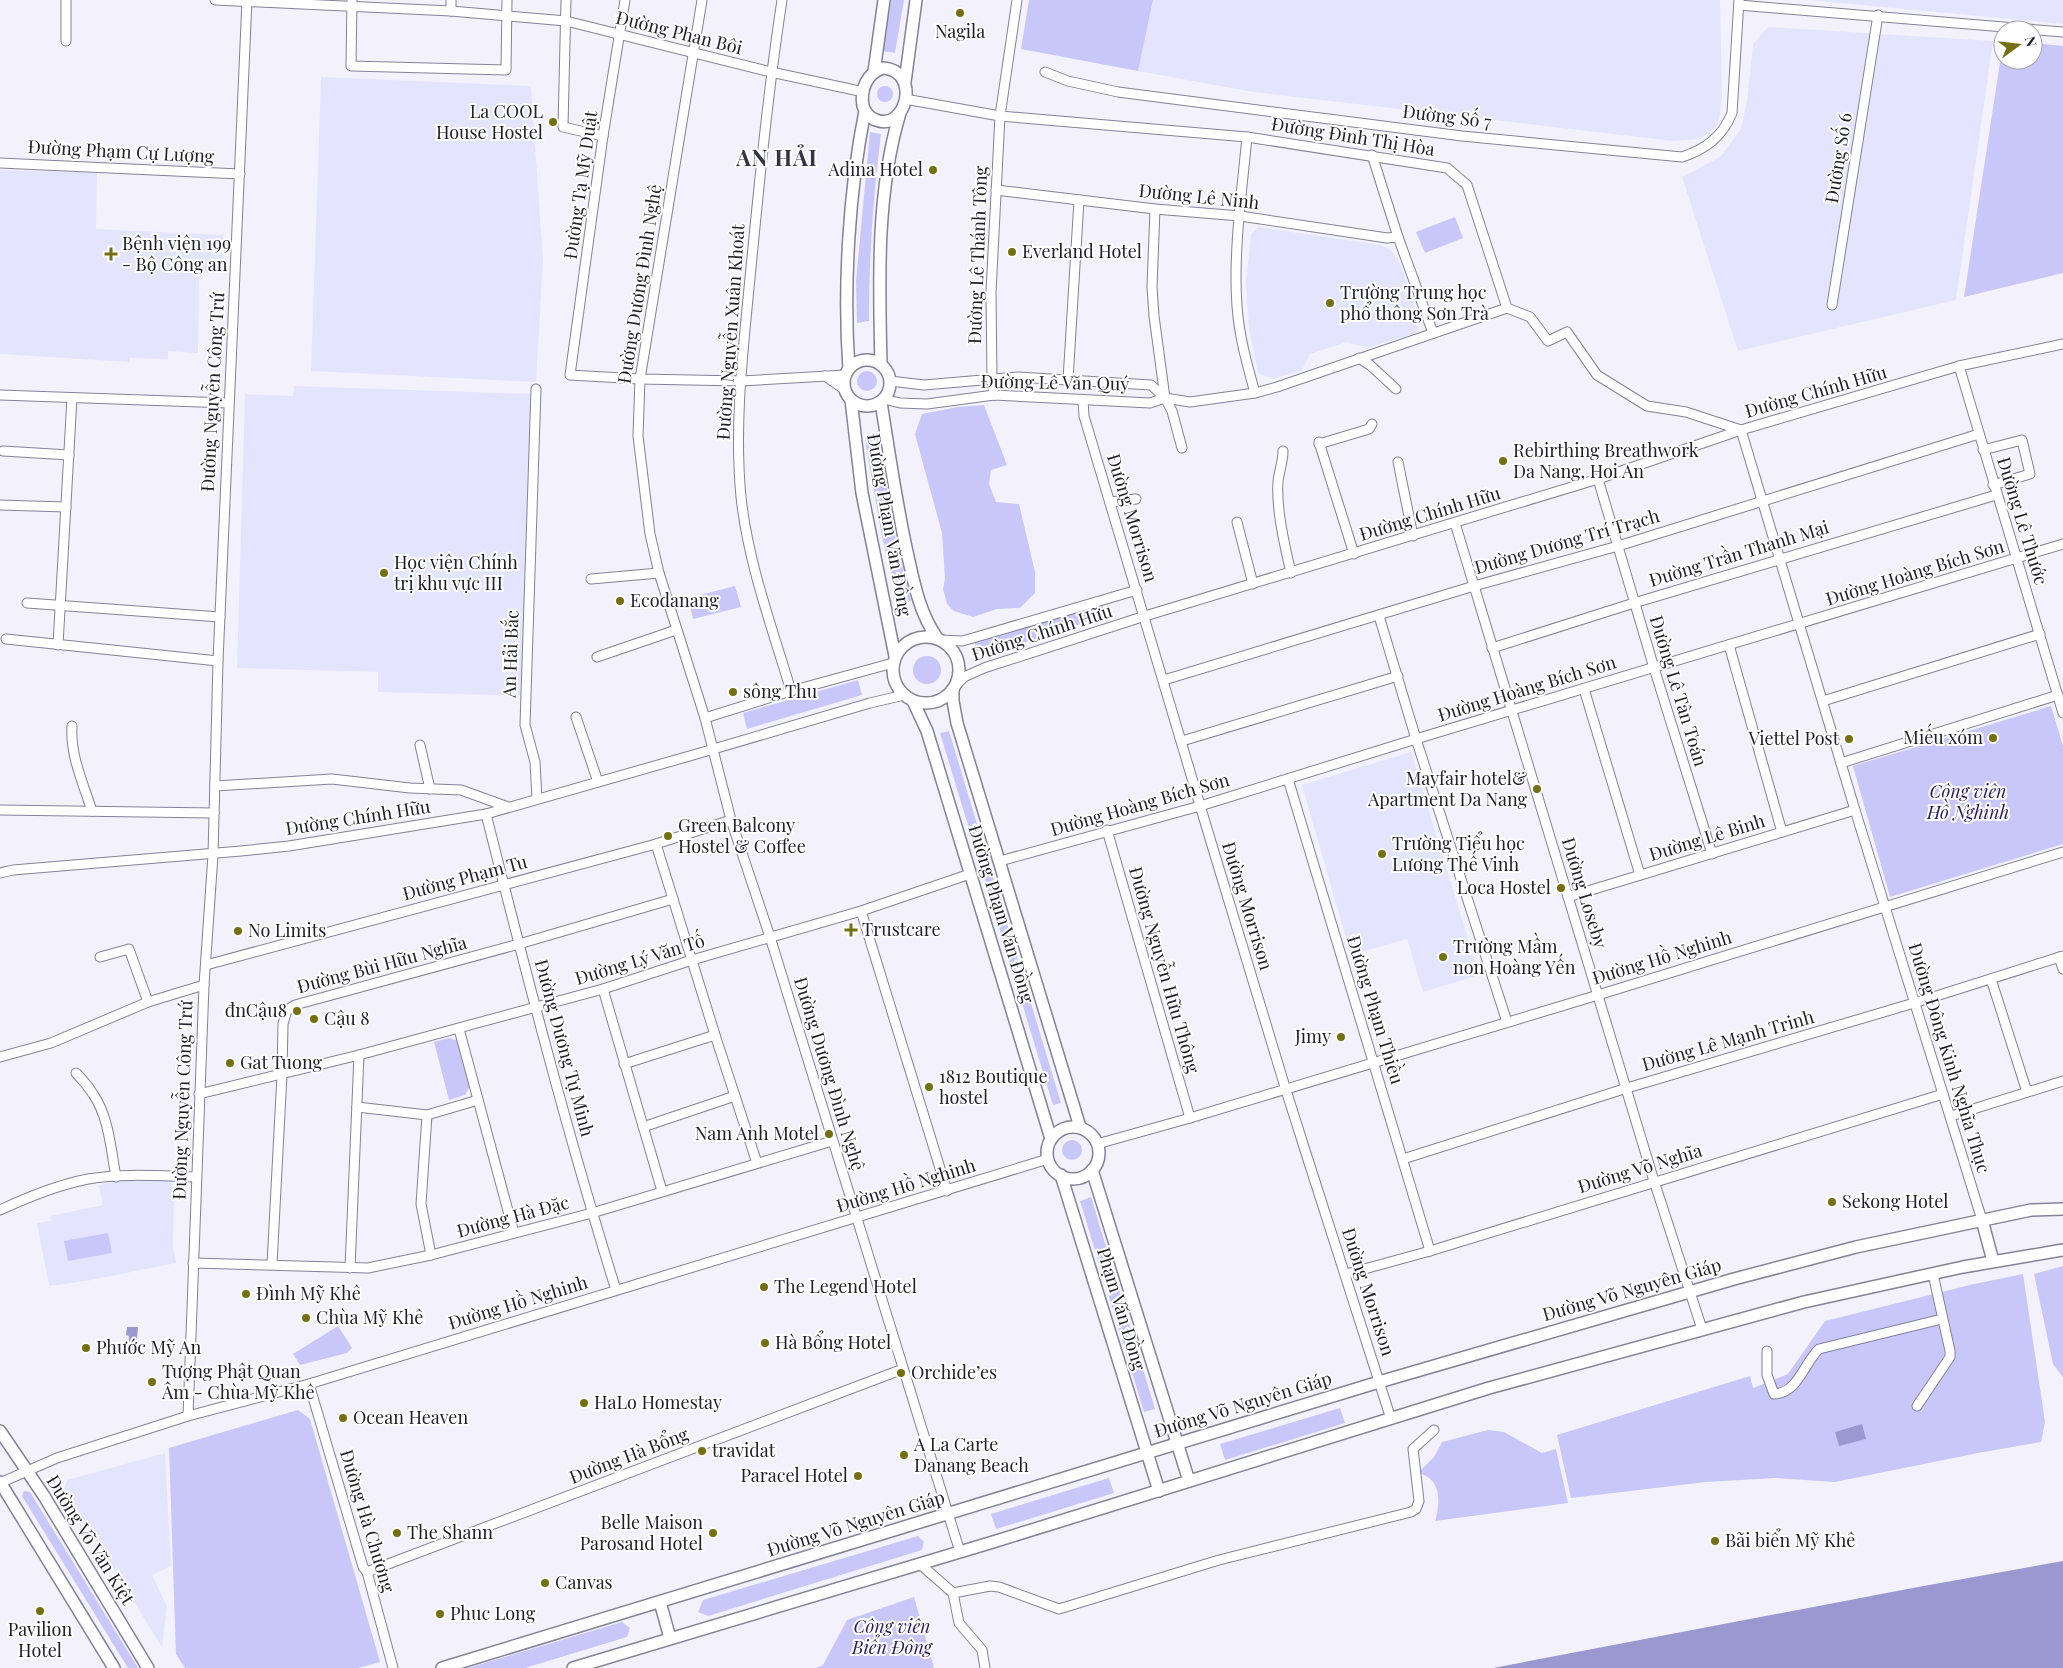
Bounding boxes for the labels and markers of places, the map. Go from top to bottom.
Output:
marker: Nagila [954,7,966,19]
place label: Nagila [935,19,985,43]
place label: La COOL House Hostel [436,99,543,144]
marker: La COOL House Hostel [547,116,559,128]
place label: Adina Hotel [827,157,923,181]
marker: Adina Hotel [927,164,939,176]
place label: Bệnh viện 199 - Bộ Công an [122,231,231,276]
place label: Everland Hotel [1022,239,1142,263]
marker: Everland Hotel [1006,246,1018,258]
marker: Bệnh viện 199 - Bộ Công an [104,247,118,261]
place label: Trường Trung học phổ thông Sơn Trà [1340,280,1489,325]
marker: Trường Trung học phổ thông Sơn Trà [1324,297,1336,309]
place label: Rebirthing Breathwork Da Nang, Hoi An [1513,438,1699,483]
marker: Rebirthing Breathwork Da Nang, Hoi An [1497,455,1509,467]
place label: Học viện Chính trị khu vực III [394,550,518,595]
marker: Học viện Chính trị khu vực III [378,567,390,579]
place label: Ecodanang [630,588,719,612]
marker: Ecodanang [614,595,626,607]
place label: sông Thu [743,679,818,703]
marker: sông Thu [727,686,739,698]
place label: Miếu xóm [1903,723,1983,749]
place label: Viettel Post [1747,726,1840,750]
marker: Miếu xóm [1987,732,1999,744]
marker: Viettel Post [1843,733,1855,745]
place label: Mayfair hotel& Apartment Da Nang [1367,766,1527,811]
marker: Mayfair hotel& Apartment Da Nang [1531,783,1543,795]
place label: Green Balcony Hostel & Coffee [678,813,806,858]
marker: Green Balcony Hostel & Coffee [662,830,674,842]
place label: Trường Tiểu học Lương Thế Vinh [1392,831,1525,876]
marker: Trường Tiểu học Lương Thế Vinh [1376,848,1388,860]
place label: Loca Hostel [1457,875,1551,899]
marker: Loca Hostel [1555,882,1567,894]
place label: Trustcare [862,917,941,941]
place label: No Limits [248,918,326,942]
marker: Trustcare [844,923,858,937]
marker: No Limits [232,925,244,937]
place label: Trường Mầm non Hoàng Yến [1453,932,1576,979]
marker: Trường Mầm non Hoàng Yến [1437,951,1449,963]
place label: đnCậu8 [225,998,287,1022]
marker: đnCậu8 [291,1005,303,1017]
place label: Cậu 8 [324,1006,370,1030]
marker: Cậu 8 [308,1013,320,1025]
place label: Jimy [1294,1024,1331,1048]
marker: Jimy [1335,1031,1347,1043]
place label: Gat Tuong [240,1050,322,1074]
marker: Gat Tuong [224,1057,236,1069]
place label: 1812 Boutique hostel [939,1064,1048,1109]
marker: 1812 Boutique hostel [923,1081,935,1093]
place label: Nam Anh Motel [695,1121,819,1145]
marker: Nam Anh Motel [823,1128,835,1140]
place label: Sekong Hotel [1842,1189,1948,1213]
marker: Sekong Hotel [1826,1196,1838,1208]
place label: The Legend Hotel [774,1274,917,1298]
place label: Đình Mỹ Khê [256,1281,361,1305]
marker: The Legend Hotel [758,1281,770,1293]
marker: Đình Mỹ Khê [240,1288,252,1300]
place label: Chùa Mỹ Khê [316,1305,423,1329]
marker: Chùa Mỹ Khê [300,1312,312,1324]
place label: Hà Bổng Hotel [775,1330,891,1354]
place label: Phước Mỹ An [96,1335,201,1359]
marker: Hà Bổng Hotel [759,1337,771,1349]
marker: Phước Mỹ An [80,1342,92,1354]
place label: Tượng Phật Quan Âm - Chùa Mỹ Khê [161,1359,315,1404]
place label: Orchide’es [911,1360,997,1384]
marker: Orchide’es [895,1367,907,1379]
marker: Tượng Phật Quan Âm - Chùa Mỹ Khê [146,1376,158,1388]
place label: HaLo Homestay [594,1390,722,1414]
marker: HaLo Homestay [578,1397,590,1409]
place label: Ocean Heaven [353,1405,468,1429]
marker: Ocean Heaven [337,1412,349,1424]
place label: A La Carte Danang Beach [913,1432,1029,1477]
place label: travidat [712,1438,776,1462]
marker: travidat [696,1445,708,1457]
marker: A La Carte Danang Beach [898,1449,910,1461]
place label: Paracel Hotel [740,1463,848,1487]
marker: Paracel Hotel [852,1470,864,1482]
place label: Belle Maison Parosand Hotel [580,1510,703,1555]
place label: The Shann [407,1520,493,1544]
marker: The Shann [391,1527,403,1539]
marker: Belle Maison Parosand Hotel [707,1527,719,1539]
place label: Bãi biển Mỹ Khê [1725,1528,1855,1552]
marker: Bãi biển Mỹ Khê [1709,1535,1721,1547]
place label: Canvas [555,1570,613,1594]
marker: Canvas [539,1577,551,1589]
place label: Phuc Long [450,1601,536,1625]
marker: Pavilion Hotel [34,1605,46,1617]
marker: Phuc Long [434,1608,446,1620]
place label: Pavilion Hotel [8,1617,72,1662]

